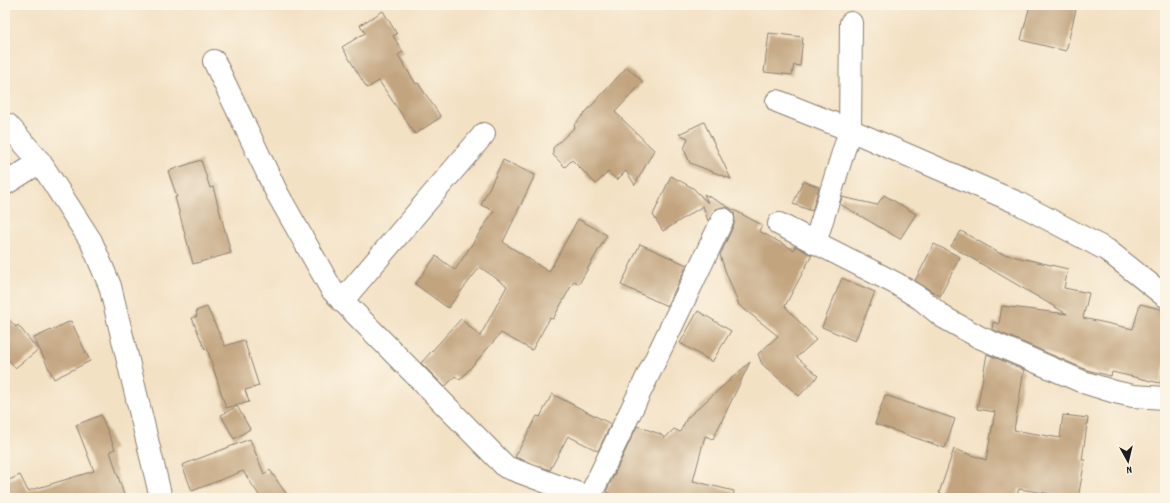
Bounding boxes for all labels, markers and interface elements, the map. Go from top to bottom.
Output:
north arrow [1108,441,1148,481]
text: N [1125,461,1133,477]

